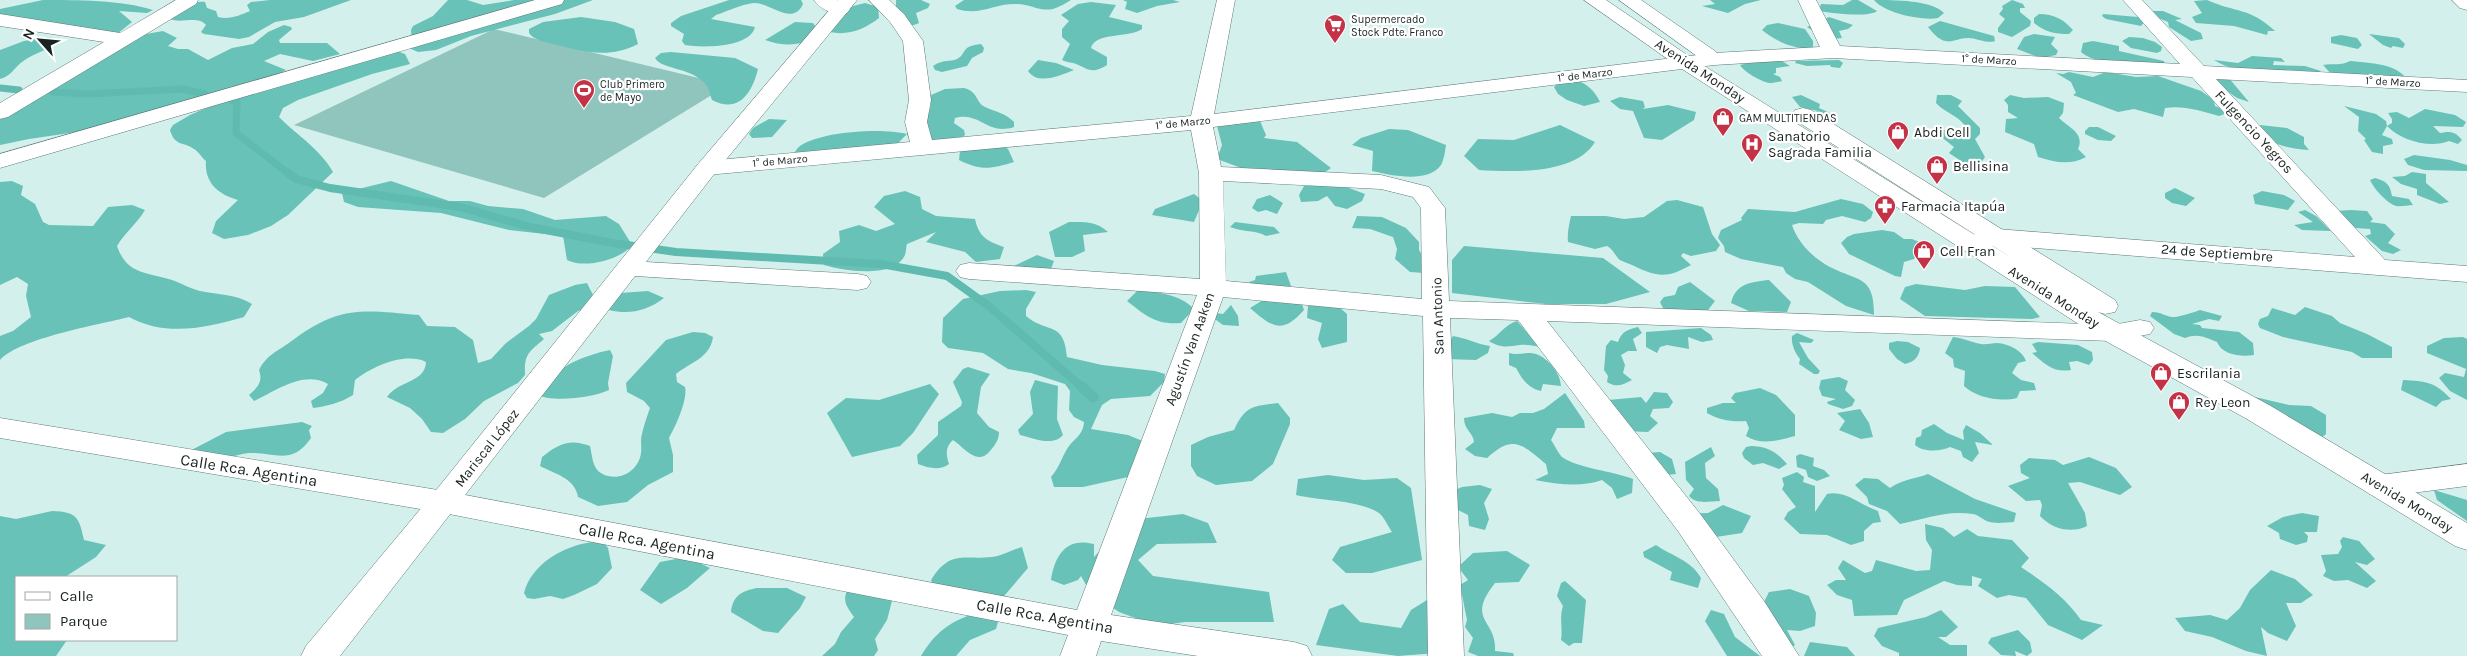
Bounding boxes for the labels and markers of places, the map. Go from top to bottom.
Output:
supermarket icon: Supermercado Stock Pdte. Franco [1323,13,1347,44]
place label: Supermercado Stock Pdte. Franco [1351,13,1443,39]
sports icon: Club Primero de Mayo [572,78,596,109]
place label: Club Primero de Mayo [600,78,665,104]
shop icon: GAM MULTITIENDAS [1711,106,1735,137]
place label: GAM MULTITIENDAS [1739,112,1837,125]
shop icon: Abdi Cell [1886,120,1910,151]
place label: Abdi Cell [1914,124,1970,141]
place label: Sanatorio Sagrada Familia [1768,128,1872,161]
hospital icon: Sanatorio Sagrada Familia [1740,132,1764,163]
shop icon: Bellisina [1925,154,1949,185]
place label: Bellisina [1953,158,2009,175]
pharmacy icon: Farmacia Itapúa [1873,194,1897,225]
place label: Farmacia Itapúa [1901,198,2005,215]
shop icon: Cell Fran [1912,239,1936,270]
place label: Cell Fran [1940,243,1996,260]
shop icon: Escrilania [2149,361,2173,392]
place label: Escrilania [2177,365,2241,382]
shop icon: Rey Leon [2167,390,2191,421]
place label: Rey Leon [2195,394,2250,411]

